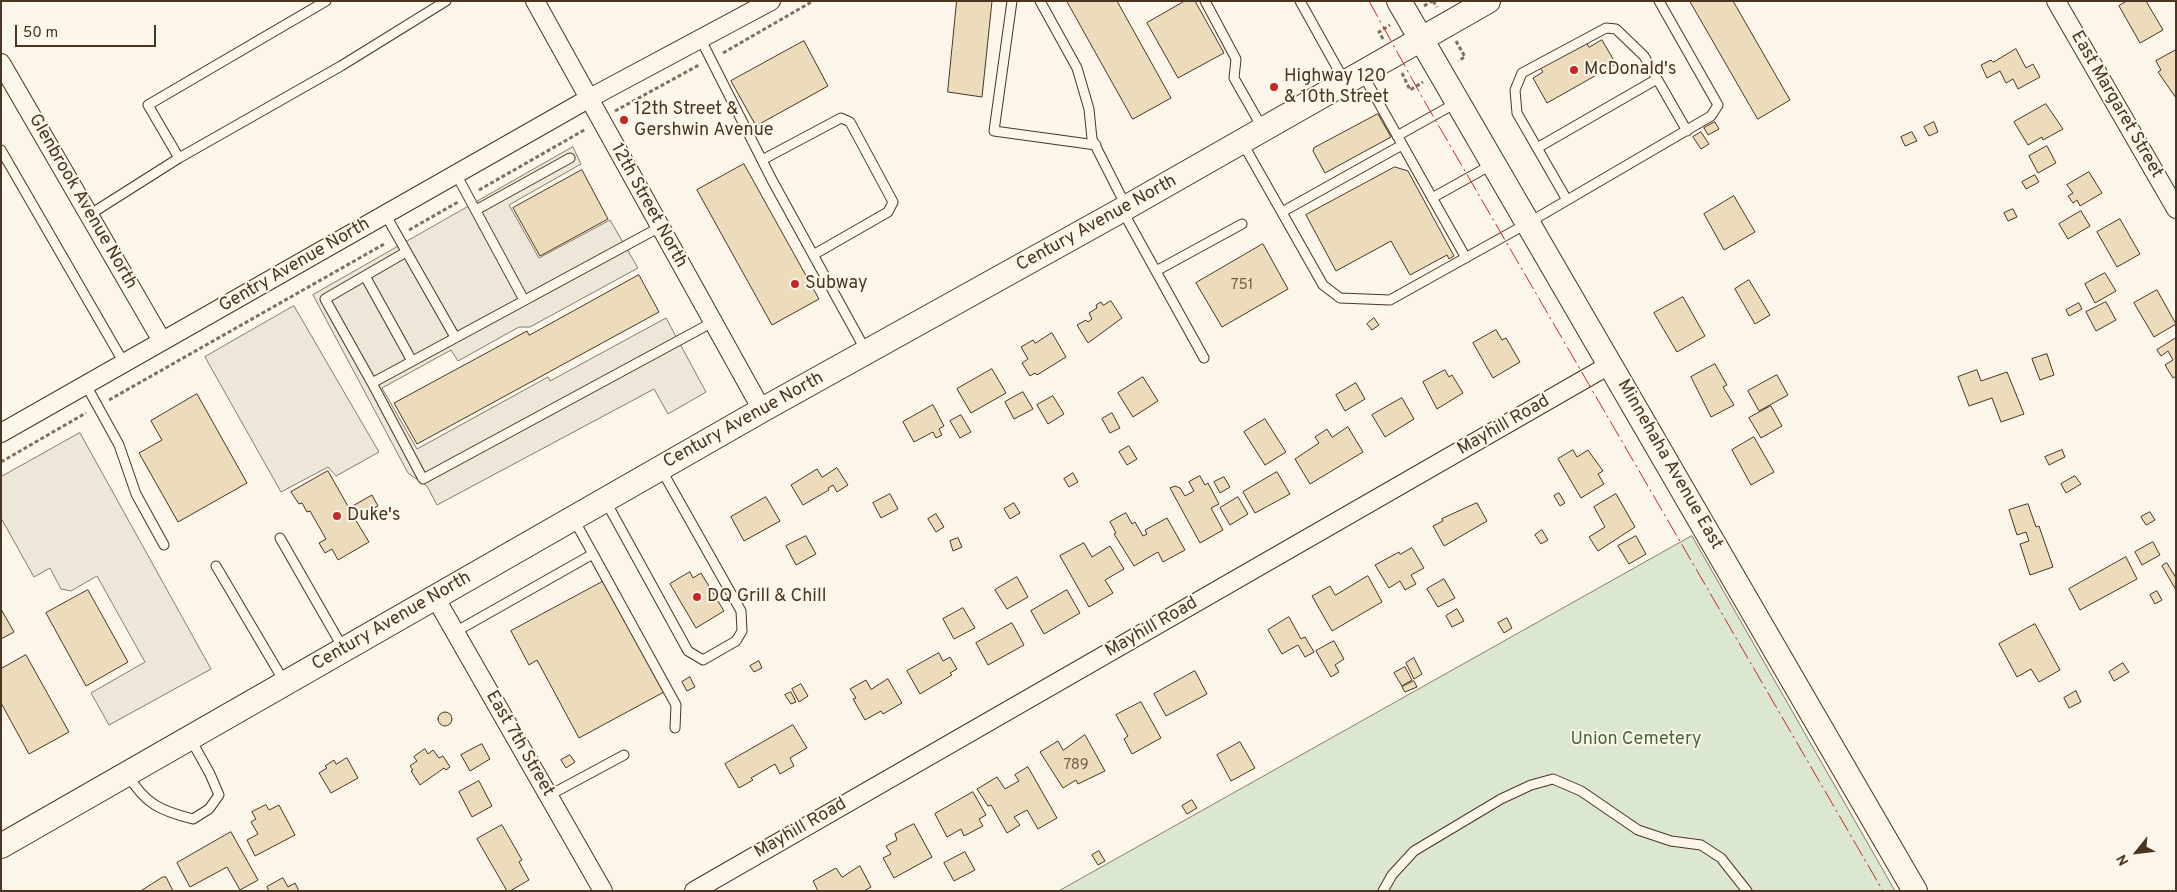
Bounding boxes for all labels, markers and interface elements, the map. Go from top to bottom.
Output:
scale bar [18,15,159,47]
text: 50 m [23,24,58,43]
street label: East Margaret Street [2065,28,2167,182]
place label: McDonald's [1584,59,1676,81]
marker: McDonald's [1568,64,1580,76]
place label: Highway 120 & 10th Street [1284,66,1389,108]
marker: Highway 120 & 10th Street [1268,81,1280,93]
place label: 12th Street & Gershwin Avenue [634,99,773,142]
street label: Glenbrook Avenue North [23,111,141,293]
marker: 12th Street & Gershwin Avenue [618,114,630,126]
street label: 12th Street North [605,140,691,272]
street label: Century Avenue North [1013,171,1181,277]
street label: Gentry Avenue North [216,214,374,318]
place label: Subway [805,273,867,295]
house number: 751 [1231,277,1253,295]
marker: Subway [789,278,801,290]
street label: Century Avenue North [660,368,828,474]
street label: Minnehaha Avenue East [1611,376,1727,554]
street label: Mayhill Road [1454,391,1554,461]
place label: Duke's [347,505,400,527]
marker: Duke's [331,510,343,522]
street label: Century Avenue North [309,568,475,676]
place label: DQ Grill & Chill [707,586,826,608]
marker: DQ Grill & Chill [691,591,703,603]
street label: Mayhill Road [1102,593,1202,663]
street label: East 7th Street [480,687,558,801]
park label: Union Cemetery [1570,729,1702,751]
house number: 789 [1063,757,1089,775]
street label: Mayhill Road [751,794,851,864]
north arrow [2112,827,2162,877]
text: N [2114,851,2133,868]

